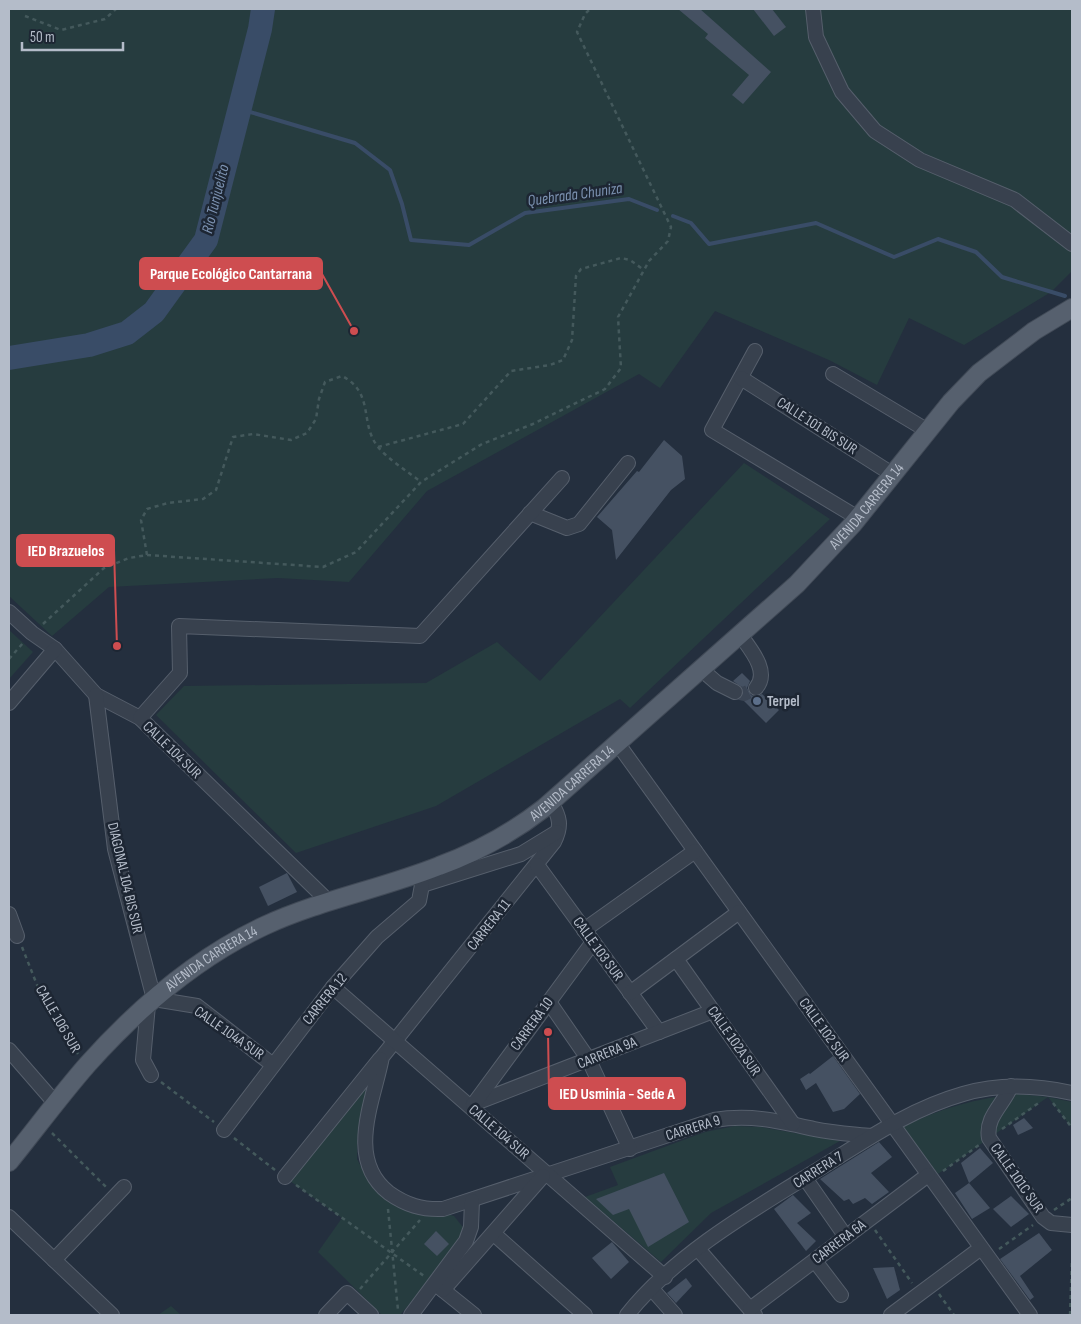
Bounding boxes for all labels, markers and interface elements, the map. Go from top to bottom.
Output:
scale bar [22,20,124,52]
text: 50 m [30,28,55,47]
water label: Río Tunjuelito [198,162,234,236]
water label: Quebrada Chuniza [526,179,624,211]
callout: Parque Ecológico Cantarrana [140,258,322,289]
text: Parque Ecológico Cantarrana [150,265,312,284]
street label: CALLE 101 BIS SUR [773,393,861,459]
street label: AVENIDA CARRERA 14 [824,459,908,554]
callout: IED Brazuelos [17,535,114,566]
text: IED Brazuelos [28,542,104,561]
place label: Terpel [767,692,800,711]
marker: Terpel [751,695,763,707]
street label: CALLE 104 SUR [139,717,206,783]
street label: AVENIDA CARRERA 14 [525,741,618,826]
street label: DIAGONAL 104 BIS SUR [103,821,147,935]
street label: CARRERA 11 [463,895,515,954]
street label: CALLE 103 SUR [568,913,628,985]
street label: AVENIDA CARRERA 14 [160,921,260,996]
street label: CARRERA 12 [298,969,352,1029]
street label: CALLE 106 SUR [31,982,85,1056]
street label: CARRERA 10 [506,994,558,1054]
street label: CALLE 102 SUR [794,994,854,1066]
street label: CALLE 104A SUR [190,1002,268,1064]
street label: CALLE 102A SUR [703,1002,765,1080]
street label: CARRERA 9A [574,1032,640,1074]
callout: IED Usminia - Sede A [549,1078,685,1109]
text: IED Usminia - Sede A [559,1085,675,1104]
street label: CALLE 104 SUR [465,1100,533,1164]
street label: CARRERA 9 [663,1111,723,1145]
street label: CALLE 101C SUR [986,1139,1048,1217]
street label: CARRERA 7 [789,1147,847,1193]
street label: CARRERA 6A [808,1215,870,1268]

